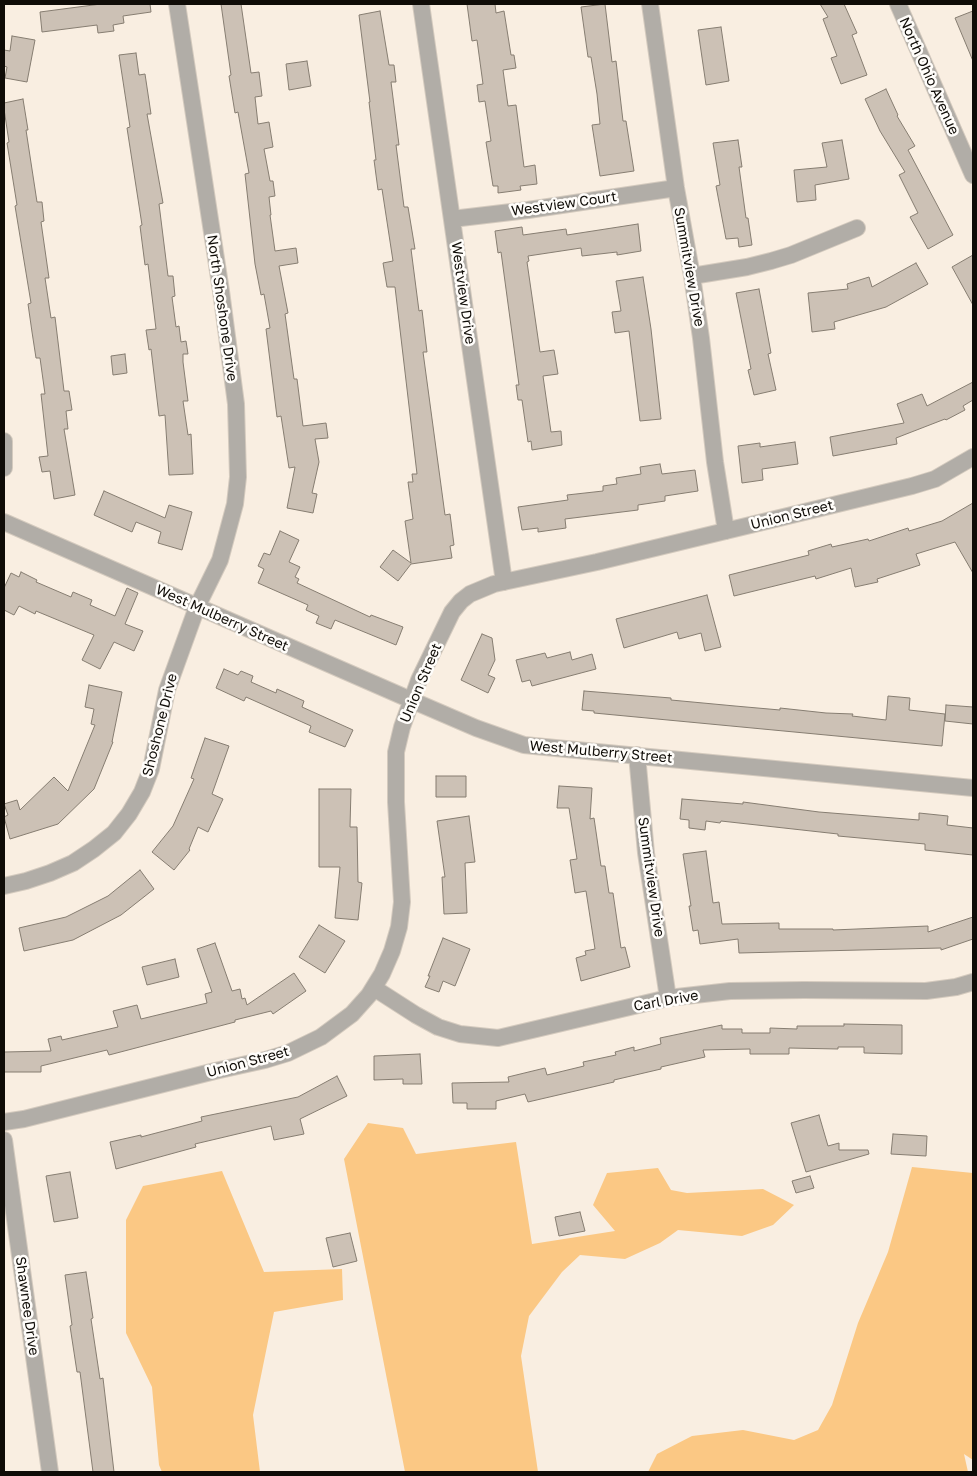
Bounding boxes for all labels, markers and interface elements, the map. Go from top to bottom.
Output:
street label: North Ohio Avenue [896,15,962,137]
street label: Westview Court [510,188,618,220]
street label: Summitview Drive [670,206,708,328]
street label: North Shoshone Drive [203,234,241,382]
street label: Westview Drive [447,241,479,345]
street label: Union Street [749,497,835,533]
street label: West Mulberry Street [153,581,291,655]
street label: Union Street [397,641,445,725]
street label: Shoshone Drive [139,672,181,778]
street label: West Mulberry Street [529,737,673,767]
street label: Summitview Drive [634,816,668,938]
street label: Carl Drive [632,987,700,1015]
street label: Union Street [205,1043,291,1081]
street label: Shawnee Drive [12,1255,42,1357]

